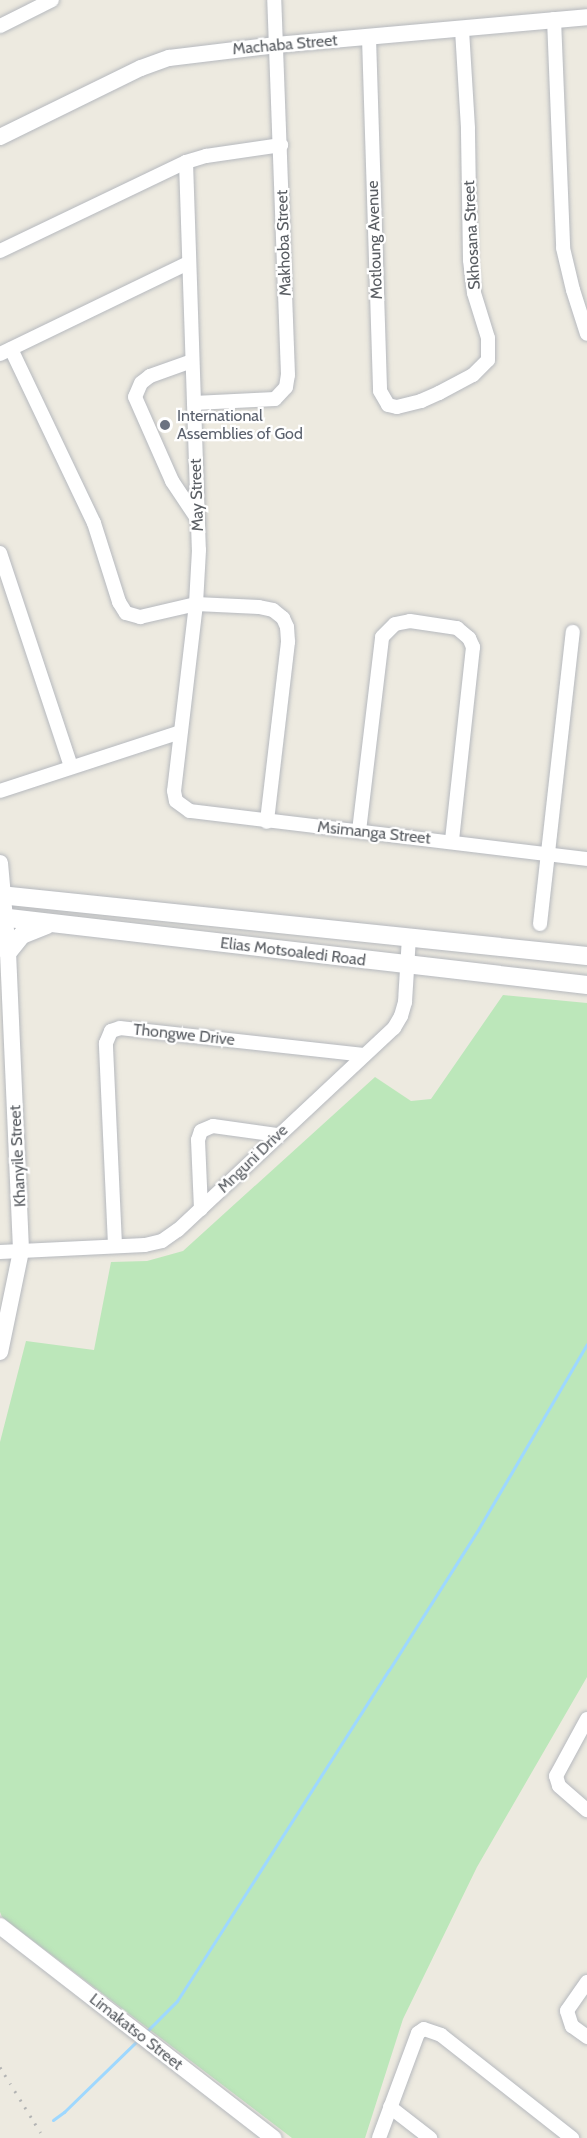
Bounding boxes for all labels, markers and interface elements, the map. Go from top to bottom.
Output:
street label: Machaba Street [232,31,338,59]
street label: Motloung Avenue [363,180,387,300]
street label: Skhosana Street [460,180,484,290]
street label: Makhoba Street [273,189,295,297]
place label: International Assemblies of God [177,406,303,444]
marker: International Assemblies of God [158,418,172,432]
street label: May Street [186,458,208,532]
street label: Msimanga Street [316,817,432,849]
street label: Elias Motsoaledi Road [219,934,367,970]
street label: Thongwe Drive [132,1020,236,1050]
street label: Khanyile Street [6,1104,30,1208]
street label: Mnguni Drive [214,1121,292,1197]
street label: Limakatso Street [85,1990,187,2074]

